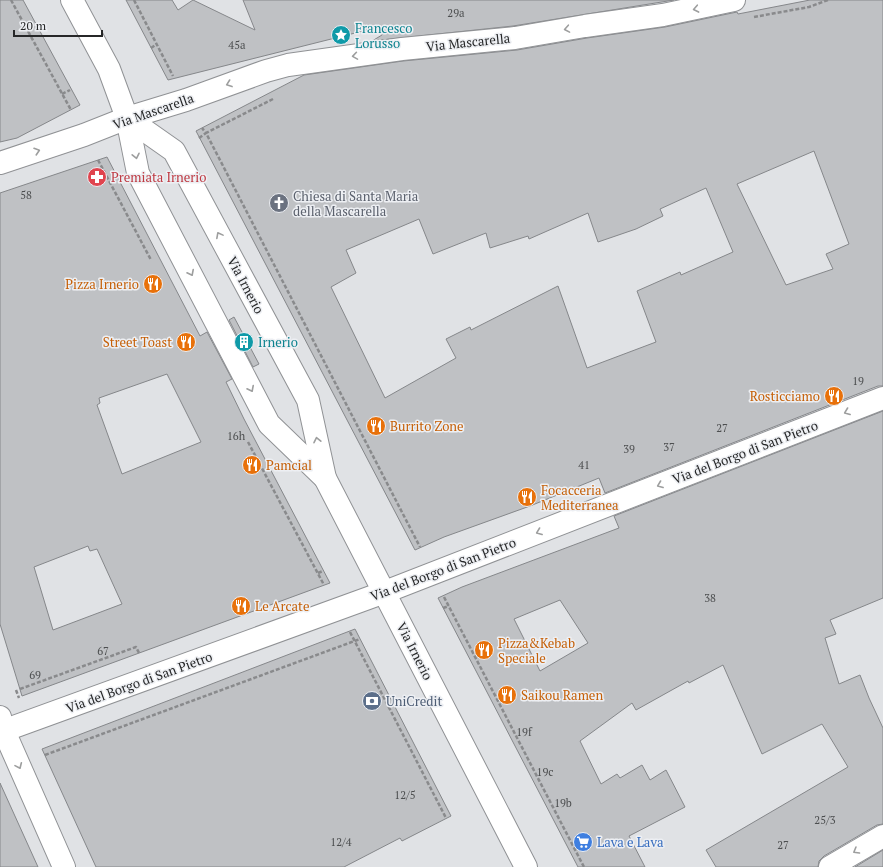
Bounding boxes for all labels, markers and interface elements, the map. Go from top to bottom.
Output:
one-way arrow [693,4,699,12]
house number: 29a [447,6,465,20]
scale bar [14,12,102,38]
text: 20 m [20,18,47,33]
place label: Francesco Lorusso [355,19,412,52]
place icon: Francesco Lorusso [330,24,352,46]
one-way arrow [564,24,571,32]
street label: Via Mascarella [425,29,511,55]
house number: 45a [228,38,246,52]
one-way arrow [352,51,358,60]
one-way arrow [226,80,233,88]
street label: Via Mascarella [110,89,196,133]
one-way arrow [34,148,41,156]
one-way arrow [131,153,139,160]
pharmacy icon: Premiata Irnerio [86,166,108,188]
place label: Premiata Irnerio [111,168,206,186]
place label: Chiesa di Santa Maria della Mascarella [293,187,419,220]
house number: 58 [20,188,32,202]
church icon: Chiesa di Santa Maria della Mascarella [268,192,290,214]
one-way arrow [217,232,224,239]
street label: Via Irnerio [223,253,269,317]
one-way arrow [186,269,194,277]
restaurant icon: Pizza Irnerio [142,273,164,295]
place label: Pizza Irnerio [65,275,139,293]
restaurant icon: Street Toast [175,331,197,353]
building icon: Irnerio [233,331,255,353]
place label: Street Toast [103,333,172,351]
place label: Irnerio [258,333,298,351]
house number: 19 [852,374,864,388]
one-way arrow [246,384,254,392]
restaurant icon: Rosticciamo [823,385,845,407]
place label: Rosticciamo [750,387,820,405]
one-way arrow [843,408,850,416]
restaurant icon: Burrito Zone [365,415,387,437]
street label: Via del Borgo di San Pietro [670,416,820,488]
place label: Burrito Zone [390,417,464,435]
house number: 27 [716,421,728,435]
house number: 16h [227,429,246,443]
one-way arrow [313,436,321,443]
house number: 37 [663,440,675,454]
house number: 39 [623,442,635,456]
restaurant icon: Pamcial [241,454,263,476]
place label: Pamcial [266,456,312,474]
house number: 41 [578,458,590,472]
one-way arrow [657,480,665,488]
place label: Focacceria Mediterranea [541,481,619,514]
restaurant icon: Focacceria Mediterranea [516,486,538,508]
one-way arrow [536,528,543,536]
street label: Via del Borgo di San Pietro [368,533,518,605]
house number: 38 [704,591,716,605]
restaurant icon: Le Arcate [230,595,252,617]
place label: Le Arcate [255,597,309,615]
street label: Via Irnerio [393,619,437,683]
place label: Pizza&Kebab Speciale [498,634,575,667]
restaurant icon: Pizza&Kebab Speciale [473,639,495,661]
house number: 67 [97,644,109,658]
street label: Via del Borgo di San Pietro [63,647,215,717]
house number: 69 [29,668,41,682]
restaurant icon: Saikou Ramen [496,684,518,706]
place label: Saikou Ramen [521,686,603,704]
bank icon: UniCredit [361,690,383,712]
place label: UniCredit [386,692,442,710]
house number: 19f [516,725,533,739]
one-way arrow [15,763,23,770]
house number: 19c [537,765,553,779]
house number: 12/5 [394,788,416,802]
house number: 19b [554,796,572,810]
house number: 25/3 [814,813,836,827]
supermarket icon: Lava e Lava [572,831,594,853]
place label: Lava e Lava [597,833,664,851]
house number: 12/4 [330,835,352,849]
house number: 27 [777,838,789,852]
one-way arrow [853,847,860,854]

